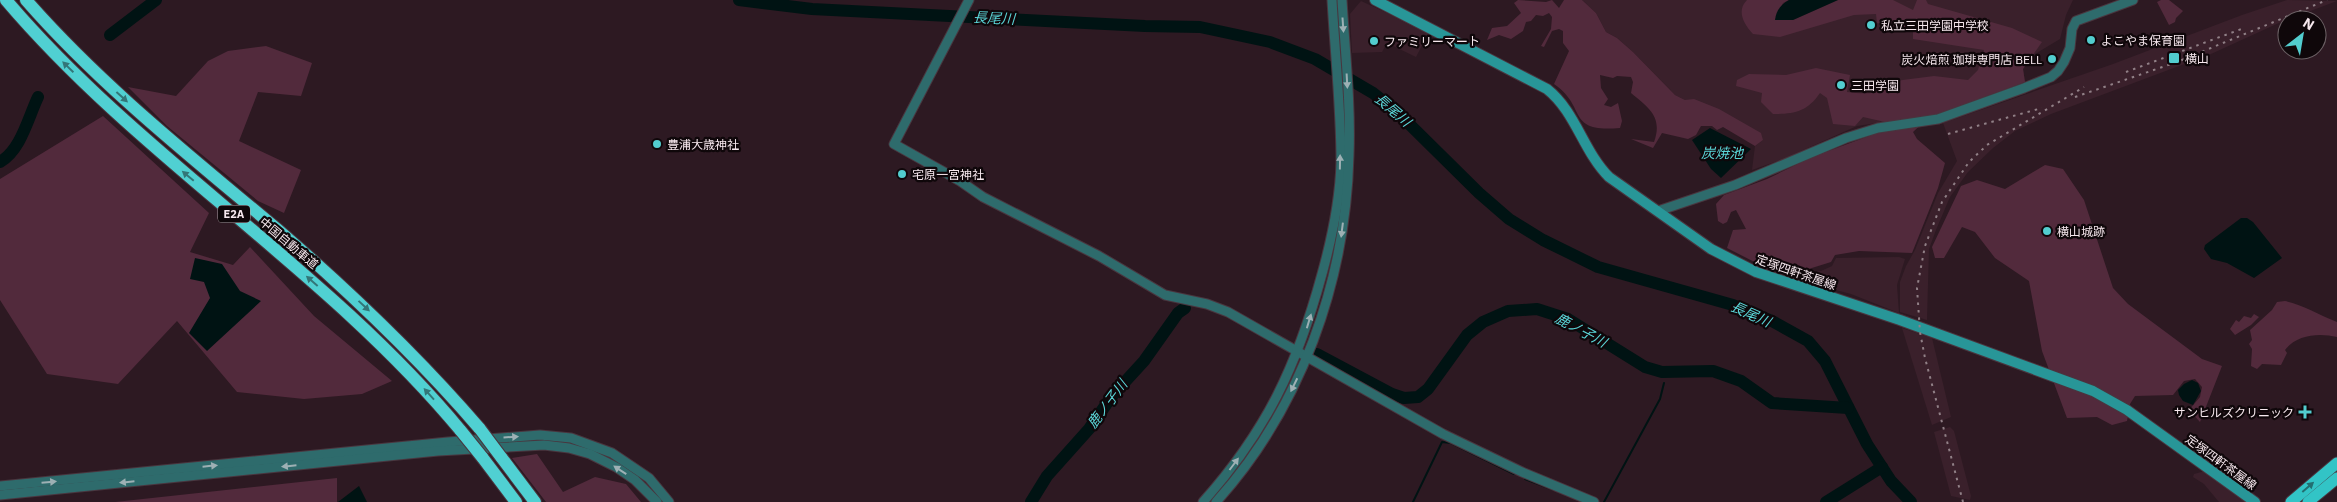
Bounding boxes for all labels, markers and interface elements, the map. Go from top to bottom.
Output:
water label: 長尾川 [973,8,1017,28]
north arrow [2277,10,2327,60]
text: N [2300,14,2318,34]
one-way arrow [1340,17,1348,33]
place label: 私立三田学園中学校 [1881,18,1989,33]
marker: 私立三田学園中学校 [1865,19,1877,31]
place label: よこやま保育園 [2101,33,2185,48]
place label: ファミリーマート [1384,34,1480,49]
marker: よこやま保育園 [2085,34,2097,46]
marker: ファミリーマート [1368,35,1380,47]
marker: 横山 [2167,51,2181,65]
place label: 横山 [2185,51,2209,66]
place label: 炭火焙煎 珈琲専門店 BELL [1901,52,2042,67]
marker: 炭火焙煎 珈琲専門店 BELL [2046,53,2058,65]
one-way arrow [62,61,74,73]
one-way arrow [1343,73,1351,89]
place label: 三田学園 [1851,78,1899,93]
marker: 三田学園 [1835,79,1847,91]
water label: 長尾川 [1371,89,1416,132]
one-way arrow [115,91,127,103]
place label: 豊浦大歳神社 [667,137,739,152]
marker: 豊浦大歳神社 [651,138,663,150]
water label: 炭焼池 [1701,144,1745,162]
one-way arrow [1336,154,1344,170]
place label: 宅原一宮神社 [912,167,984,182]
marker: 宅原一宮神社 [896,168,908,180]
one-way arrow [182,171,195,182]
road number: E2A [218,205,250,222]
street label: 中国自動車道 [257,214,321,272]
one-way arrow [1338,223,1346,239]
place label: 横山城跡 [2057,224,2105,239]
marker: 横山城跡 [2041,225,2053,237]
street label: 定塚四軒茶屋線 [1754,251,1838,293]
one-way arrow [307,275,319,287]
water label: 長尾川 [1728,297,1776,332]
one-way arrow [358,300,370,312]
water label: 鹿ノ子川 [1552,309,1612,352]
one-way arrow [1305,314,1313,329]
water label: 鹿ノ子川 [1083,375,1132,432]
one-way arrow [1290,378,1298,392]
one-way arrow [423,388,435,400]
place label: サンヒルズクリニック [2174,405,2294,420]
marker: サンヒルズクリニック [2298,405,2312,419]
street label: 定塚四軒茶屋線 [2183,431,2259,493]
one-way arrow [504,432,520,440]
one-way arrow [1229,458,1239,471]
one-way arrow [203,462,219,470]
one-way arrow [281,462,297,470]
one-way arrow [614,466,627,475]
one-way arrow [41,477,57,485]
one-way arrow [119,478,135,486]
one-way arrow [2301,482,2314,493]

